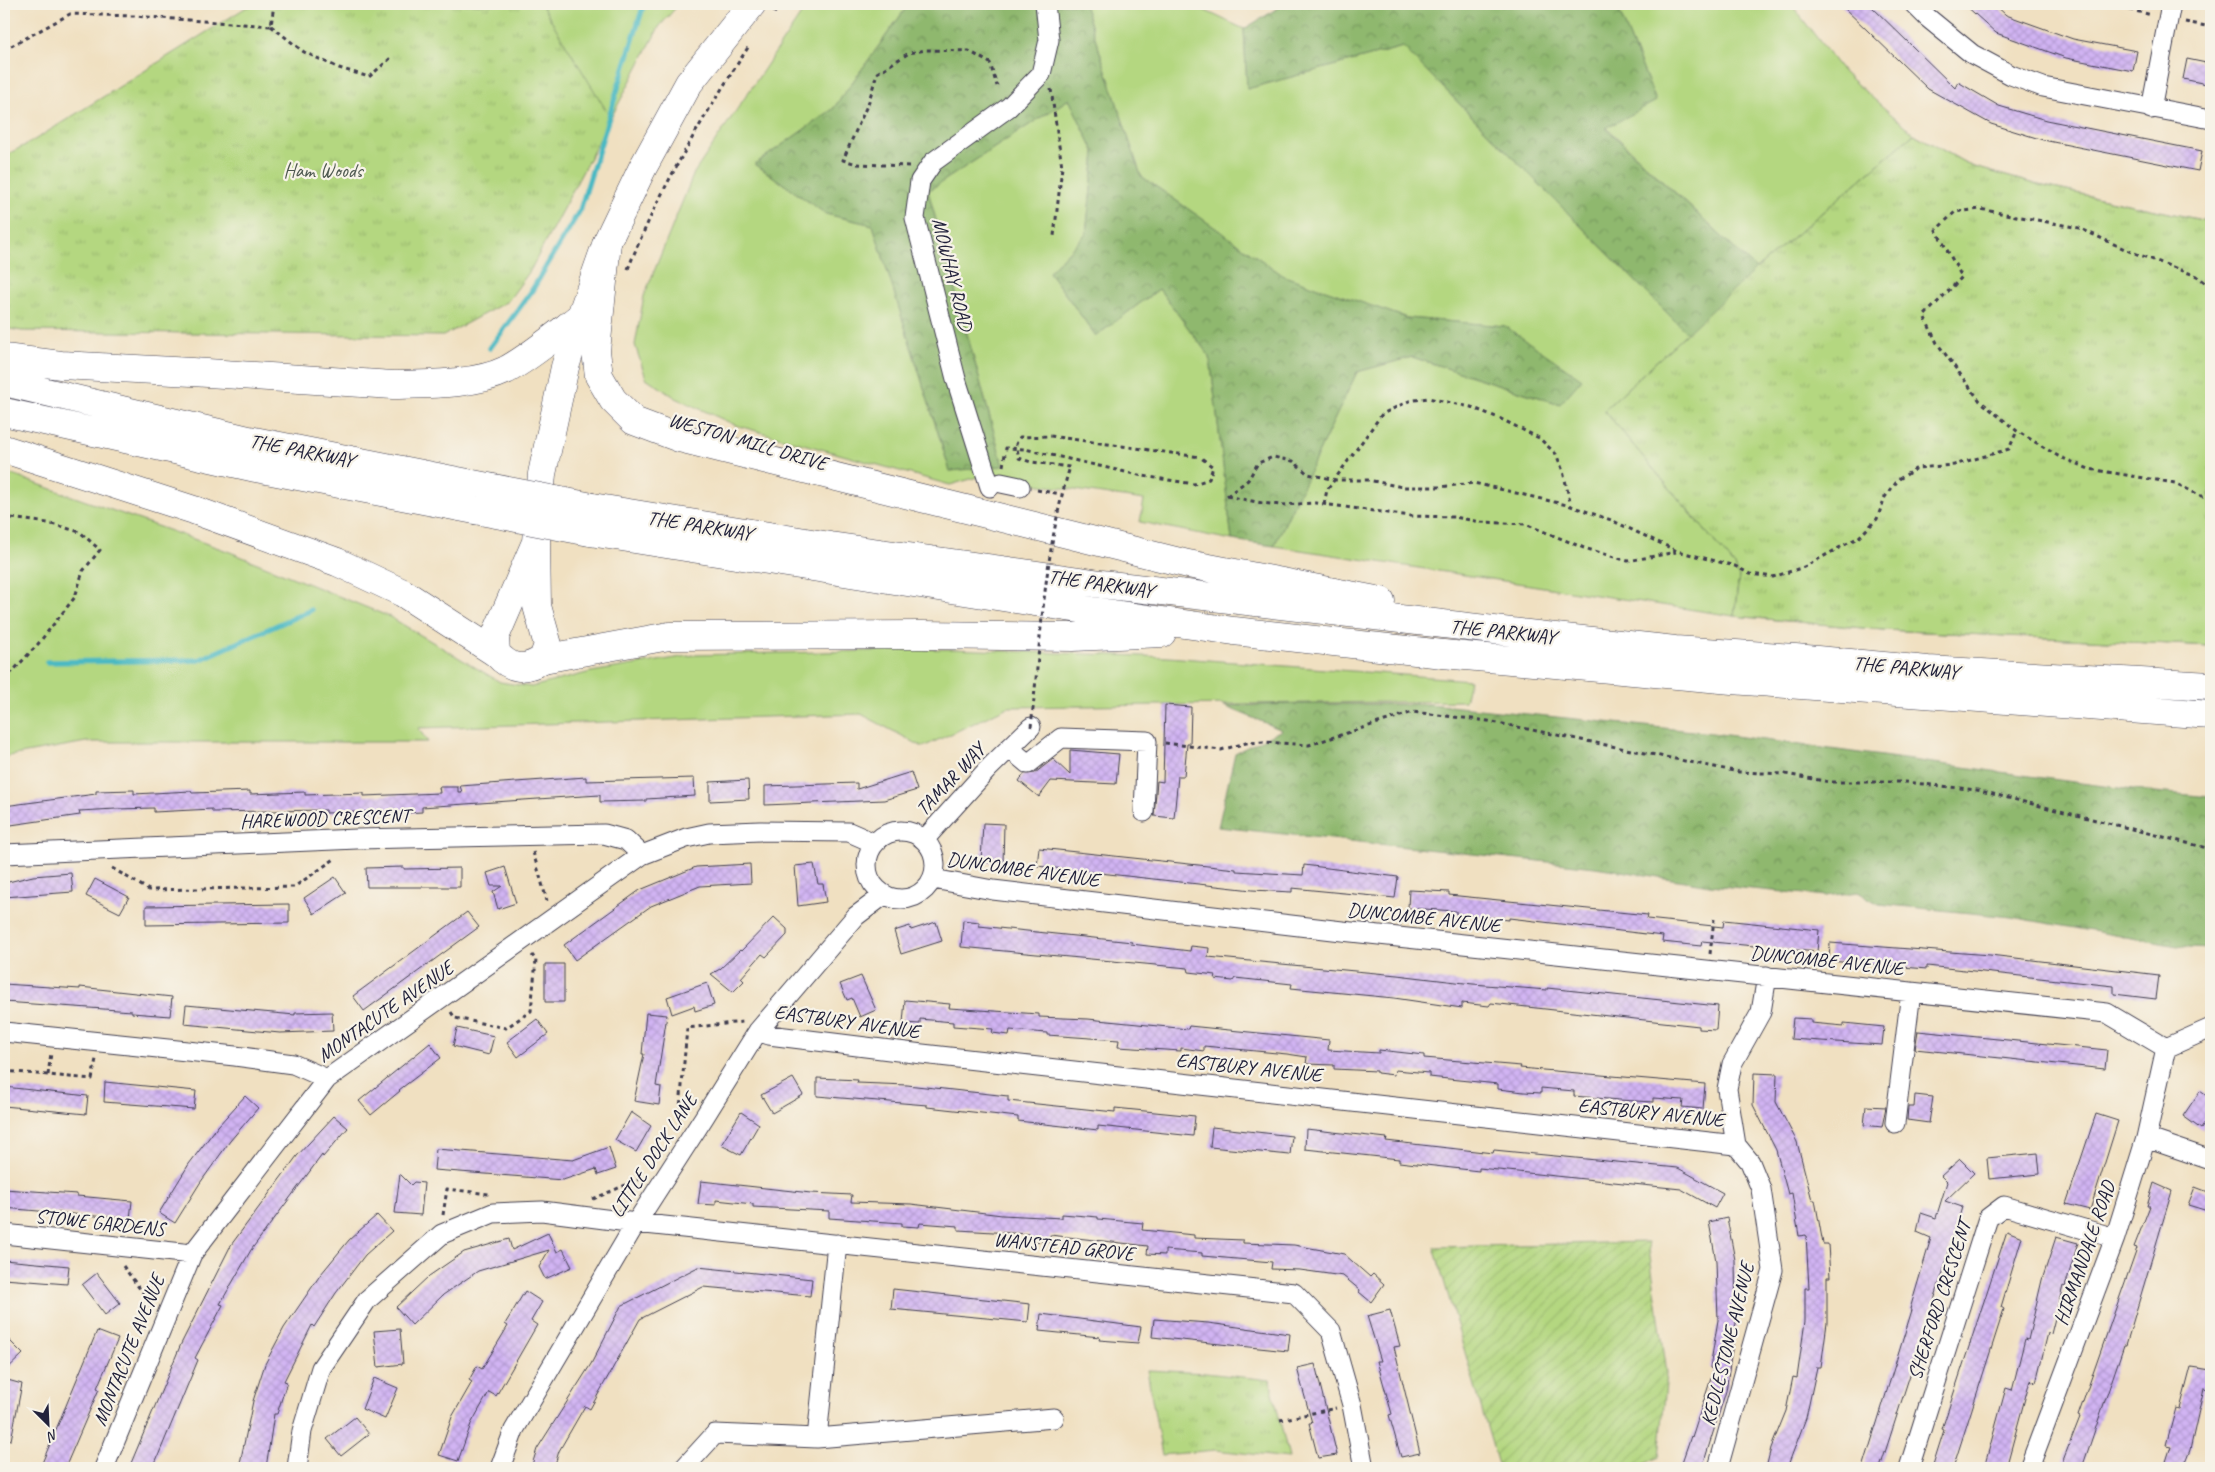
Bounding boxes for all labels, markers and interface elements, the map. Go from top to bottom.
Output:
park label: Ham Woods [283,158,365,183]
street label: MOWHAY ROAD [926,215,979,335]
street label: WESTON MILL DRIVE [666,407,833,477]
street label: THE PARKWAY [248,428,360,474]
street label: THE PARKWAY [646,505,758,547]
street label: THE PARKWAY [1047,564,1159,604]
street label: THE PARKWAY [1449,614,1561,650]
street label: THE PARKWAY [1852,650,1964,685]
street label: TAMAR WAY [910,736,992,821]
street label: HAREWOOD CRESCENT [240,803,414,834]
street label: DUNCOMBE AVENUE [945,846,1103,893]
street label: DUNCOMBE AVENUE [1346,897,1504,938]
street label: DUNCOMBE AVENUE [1749,940,1907,981]
street label: MONTACUTE AVENUE [312,953,461,1068]
street label: EASTBURY AVENUE [773,999,924,1044]
street label: EASTBURY AVENUE [1175,1047,1325,1088]
street label: LITTLE DOCK LANE [604,1086,704,1222]
street label: EASTBURY AVENUE [1577,1092,1727,1133]
street label: HIRMANDALE ROAD [2048,1177,2121,1328]
street label: STOWE GARDENS [34,1203,168,1242]
street label: SHERFORD CRESCENT [1902,1213,1978,1383]
street label: WANSTEAD GROVE [993,1227,1138,1267]
street label: KEDLESTONE AVENUE [1695,1257,1761,1428]
street label: MONTACUTE AVENUE [87,1268,171,1429]
north arrow [22,1400,72,1450]
text: N [44,1426,61,1446]

